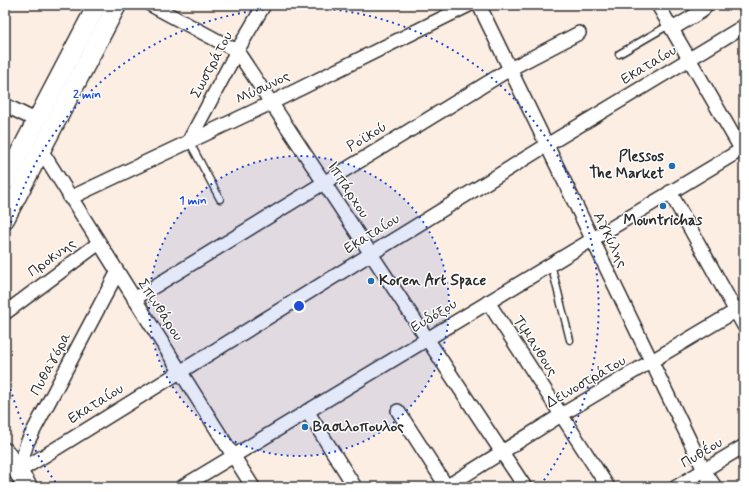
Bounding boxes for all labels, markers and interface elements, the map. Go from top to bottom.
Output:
street label: Σωστράτου [186,28,238,102]
street label: Εκαταίου [617,40,681,90]
street label: Μύσωνος [233,66,294,110]
text: 2 min [73,87,101,103]
street label: Ροϊκού [343,117,391,157]
place label: Plessos The Market [589,147,664,184]
street label: Ιππάρχου [322,158,374,222]
marker: Plessos The Market [667,161,677,171]
text: 1 min [179,193,207,209]
marker: Mountrichas [658,201,668,211]
street label: Εκαταίου [340,209,404,259]
street label: Αγκύλης [588,209,632,272]
place label: Mountrichas [624,211,703,231]
street label: Προκνης [24,234,80,282]
place label: Koren Art Space [379,271,487,291]
street label: Σπινθάρου [132,275,188,345]
marker: Koren Art Space [366,276,376,286]
street label: Ευδόξου [407,294,461,338]
centre of rings [292,299,306,313]
street label: Τιμανθους [508,312,562,381]
street label: Πυθαγόρα [26,328,76,399]
street label: Δεινοστράτου [542,351,630,413]
street label: Εκαταίου [64,379,128,429]
place label: Βασιλοπουλος [313,417,404,437]
marker: Βασιλοπουλος [300,422,310,432]
street label: Πυθέου [677,433,727,473]

